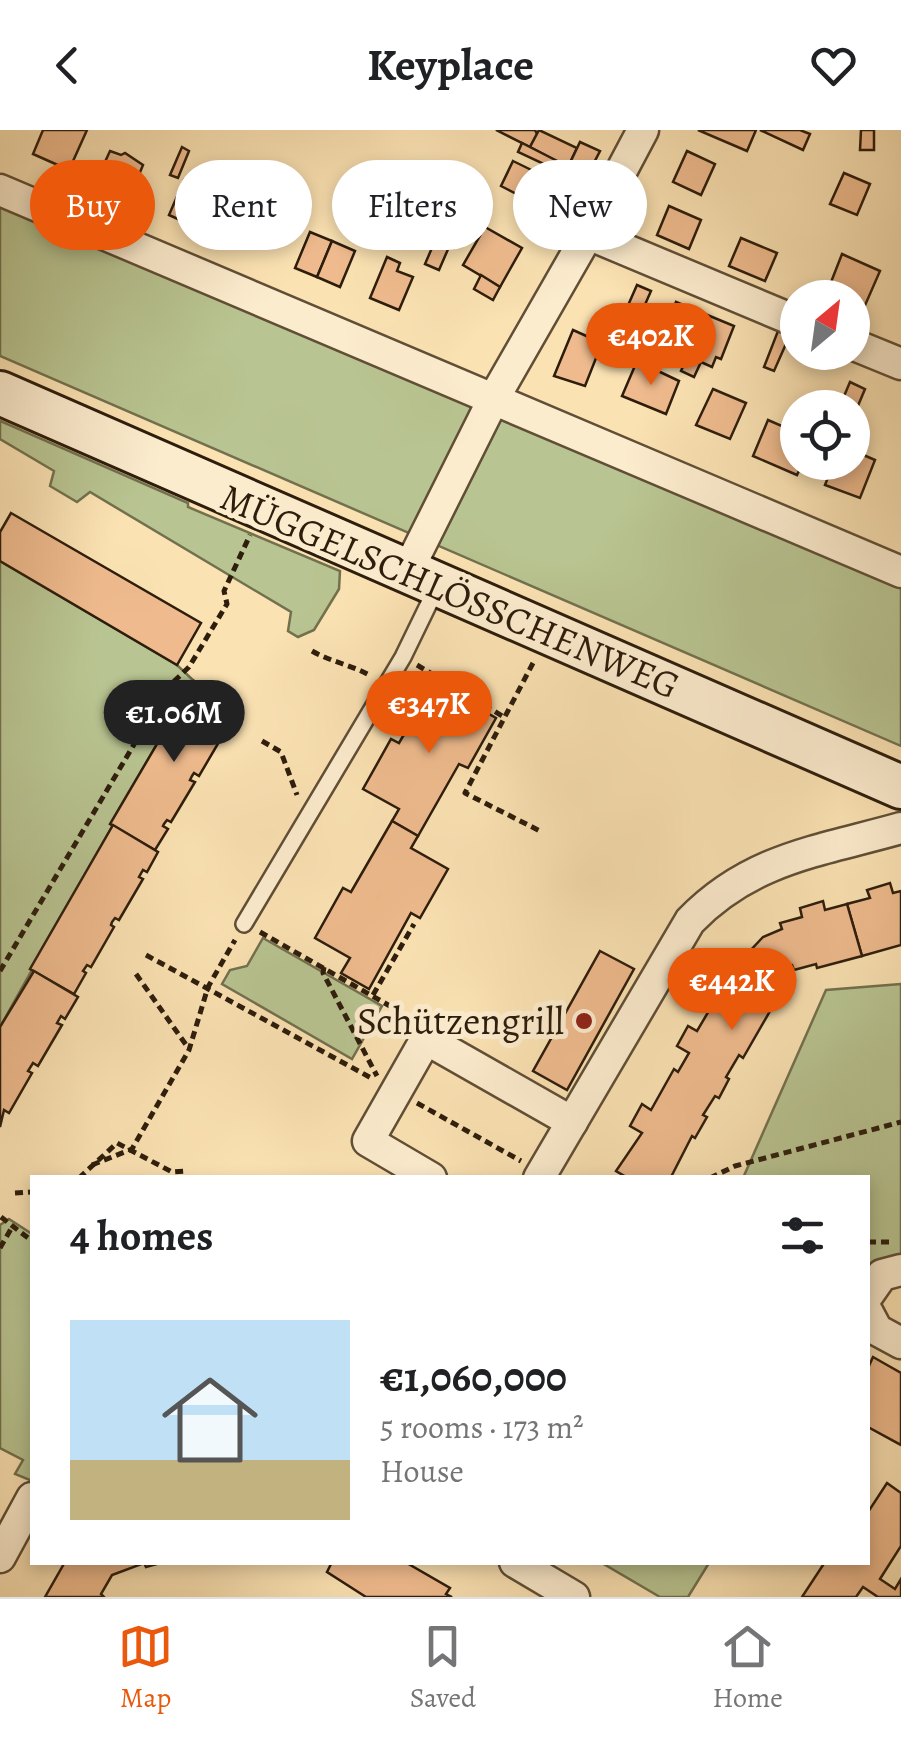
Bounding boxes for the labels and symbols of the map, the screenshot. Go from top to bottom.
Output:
north arrow [780,280,870,370]
pin: €402K [581,303,721,388]
street label: MÜGGELSCHLÖSSCHENWEG [213,471,687,711]
pin: €347K [359,671,499,756]
pin: €1.06M [93,680,255,765]
pin: €442K [662,948,802,1033]
place label: Schützengrill [357,995,564,1047]
marker: Schützengrill [573,1010,595,1032]

